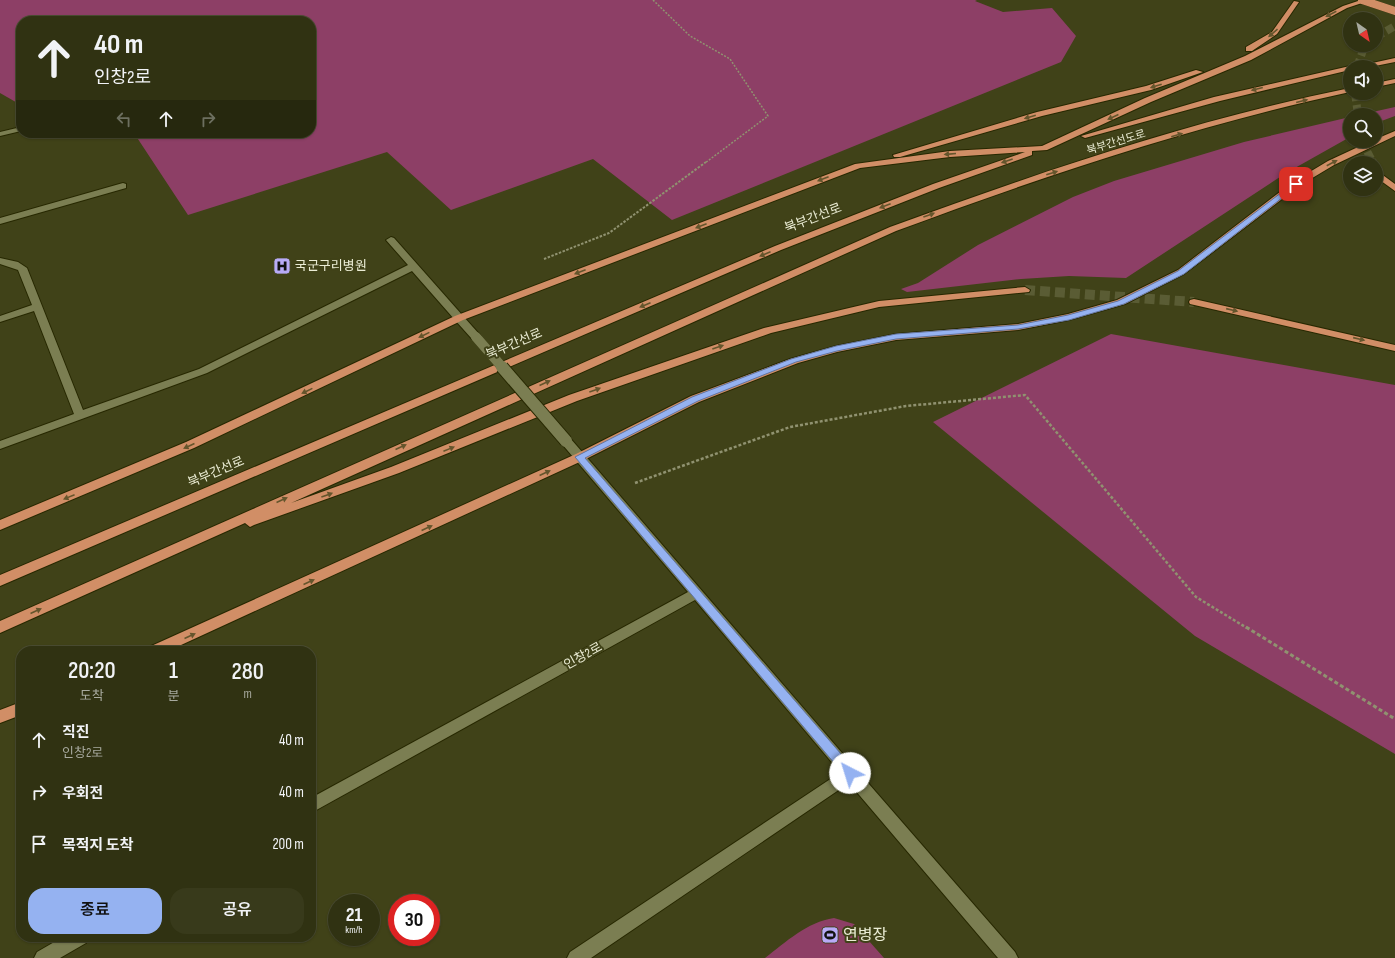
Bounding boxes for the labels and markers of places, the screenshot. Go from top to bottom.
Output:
pin [1279,167,1313,201]
hospital icon: 국군구리병원 [272,256,292,276]
place label: 국군구리병원 [295,258,367,274]
sports icon: 연병장 [820,925,840,945]
place label: 연병장 [843,926,887,945]

